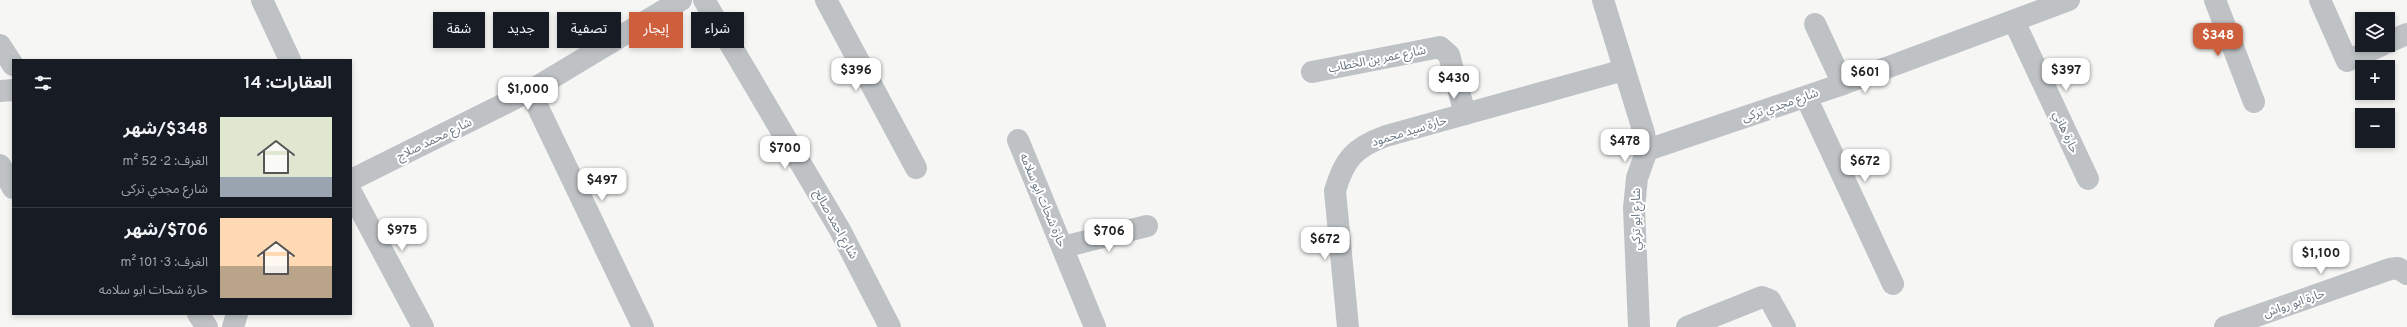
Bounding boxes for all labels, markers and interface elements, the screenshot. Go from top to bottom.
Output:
chip: شقة [433,12,485,48]
chip: جديد [493,12,549,48]
chip: تصفية [557,12,621,48]
chip: إيجار [629,12,683,48]
chip: شراء [691,12,744,48]
map controls [2355,12,2395,148]
button: layers [2355,12,2395,52]
pin: $348 [2194,23,2242,57]
text: $348 [2202,28,2234,44]
street label: شارع عمر بن الخطاب [1327,43,1427,77]
pin: $396 [832,58,880,92]
pin: $397 [2042,58,2090,92]
pin: $601 [1841,60,1889,94]
button: + [2355,60,2395,100]
text: $396 [840,63,872,79]
text: $397 [2051,63,2081,79]
text: $601 [1850,65,1880,81]
pin: $430 [1430,66,1478,100]
text: $430 [1438,71,1470,87]
icon: filters [32,72,54,94]
text: العقارات: 14 [244,73,332,95]
pin: $1,000 [495,77,561,111]
text: $1,000 [507,82,549,98]
street label: شارع مجدي تركى [1740,85,1821,127]
button: − [2355,108,2395,148]
street label: حارة هاني [2048,109,2082,156]
street label: حارة سيد محمود [1370,113,1449,151]
street label: شارع محمد صلاح [394,115,475,165]
text: $348/شهر [124,119,208,141]
pin: $478 [1601,129,1649,163]
icon: home [252,133,300,181]
text: $478 [1610,134,1640,150]
pin: $700 [761,136,809,170]
text: $700 [769,141,801,157]
pin: $672 [1841,149,1889,183]
street label: حارة شحات ابو سلامه [1015,151,1069,250]
text: الغرف: 2 · 52 m² [122,154,208,170]
text: $672 [1850,154,1880,170]
pin: $497 [578,168,626,202]
text: $497 [587,173,617,189]
text: شارع مجدي تركى [121,182,208,198]
street label: شارع احمد صالح [809,187,861,262]
street label: شارع ابو تركي [1629,188,1646,250]
pin: $975 [378,218,426,252]
pin: $706 [1085,219,1133,253]
text: $706/شهر [125,220,208,242]
text: $975 [387,223,417,239]
text: $706 [1093,224,1125,240]
pin: $672 [1301,227,1349,261]
text: $672 [1310,232,1340,248]
icon: home [252,234,300,282]
pin: $1,100 [2288,241,2354,275]
text: $1,100 [2302,246,2340,262]
text: الغرف: 3 · 101 m² [120,255,208,271]
text: حارة شحات ابو سلامه [99,283,208,299]
street label: حارة ابو رواش [2262,286,2327,322]

